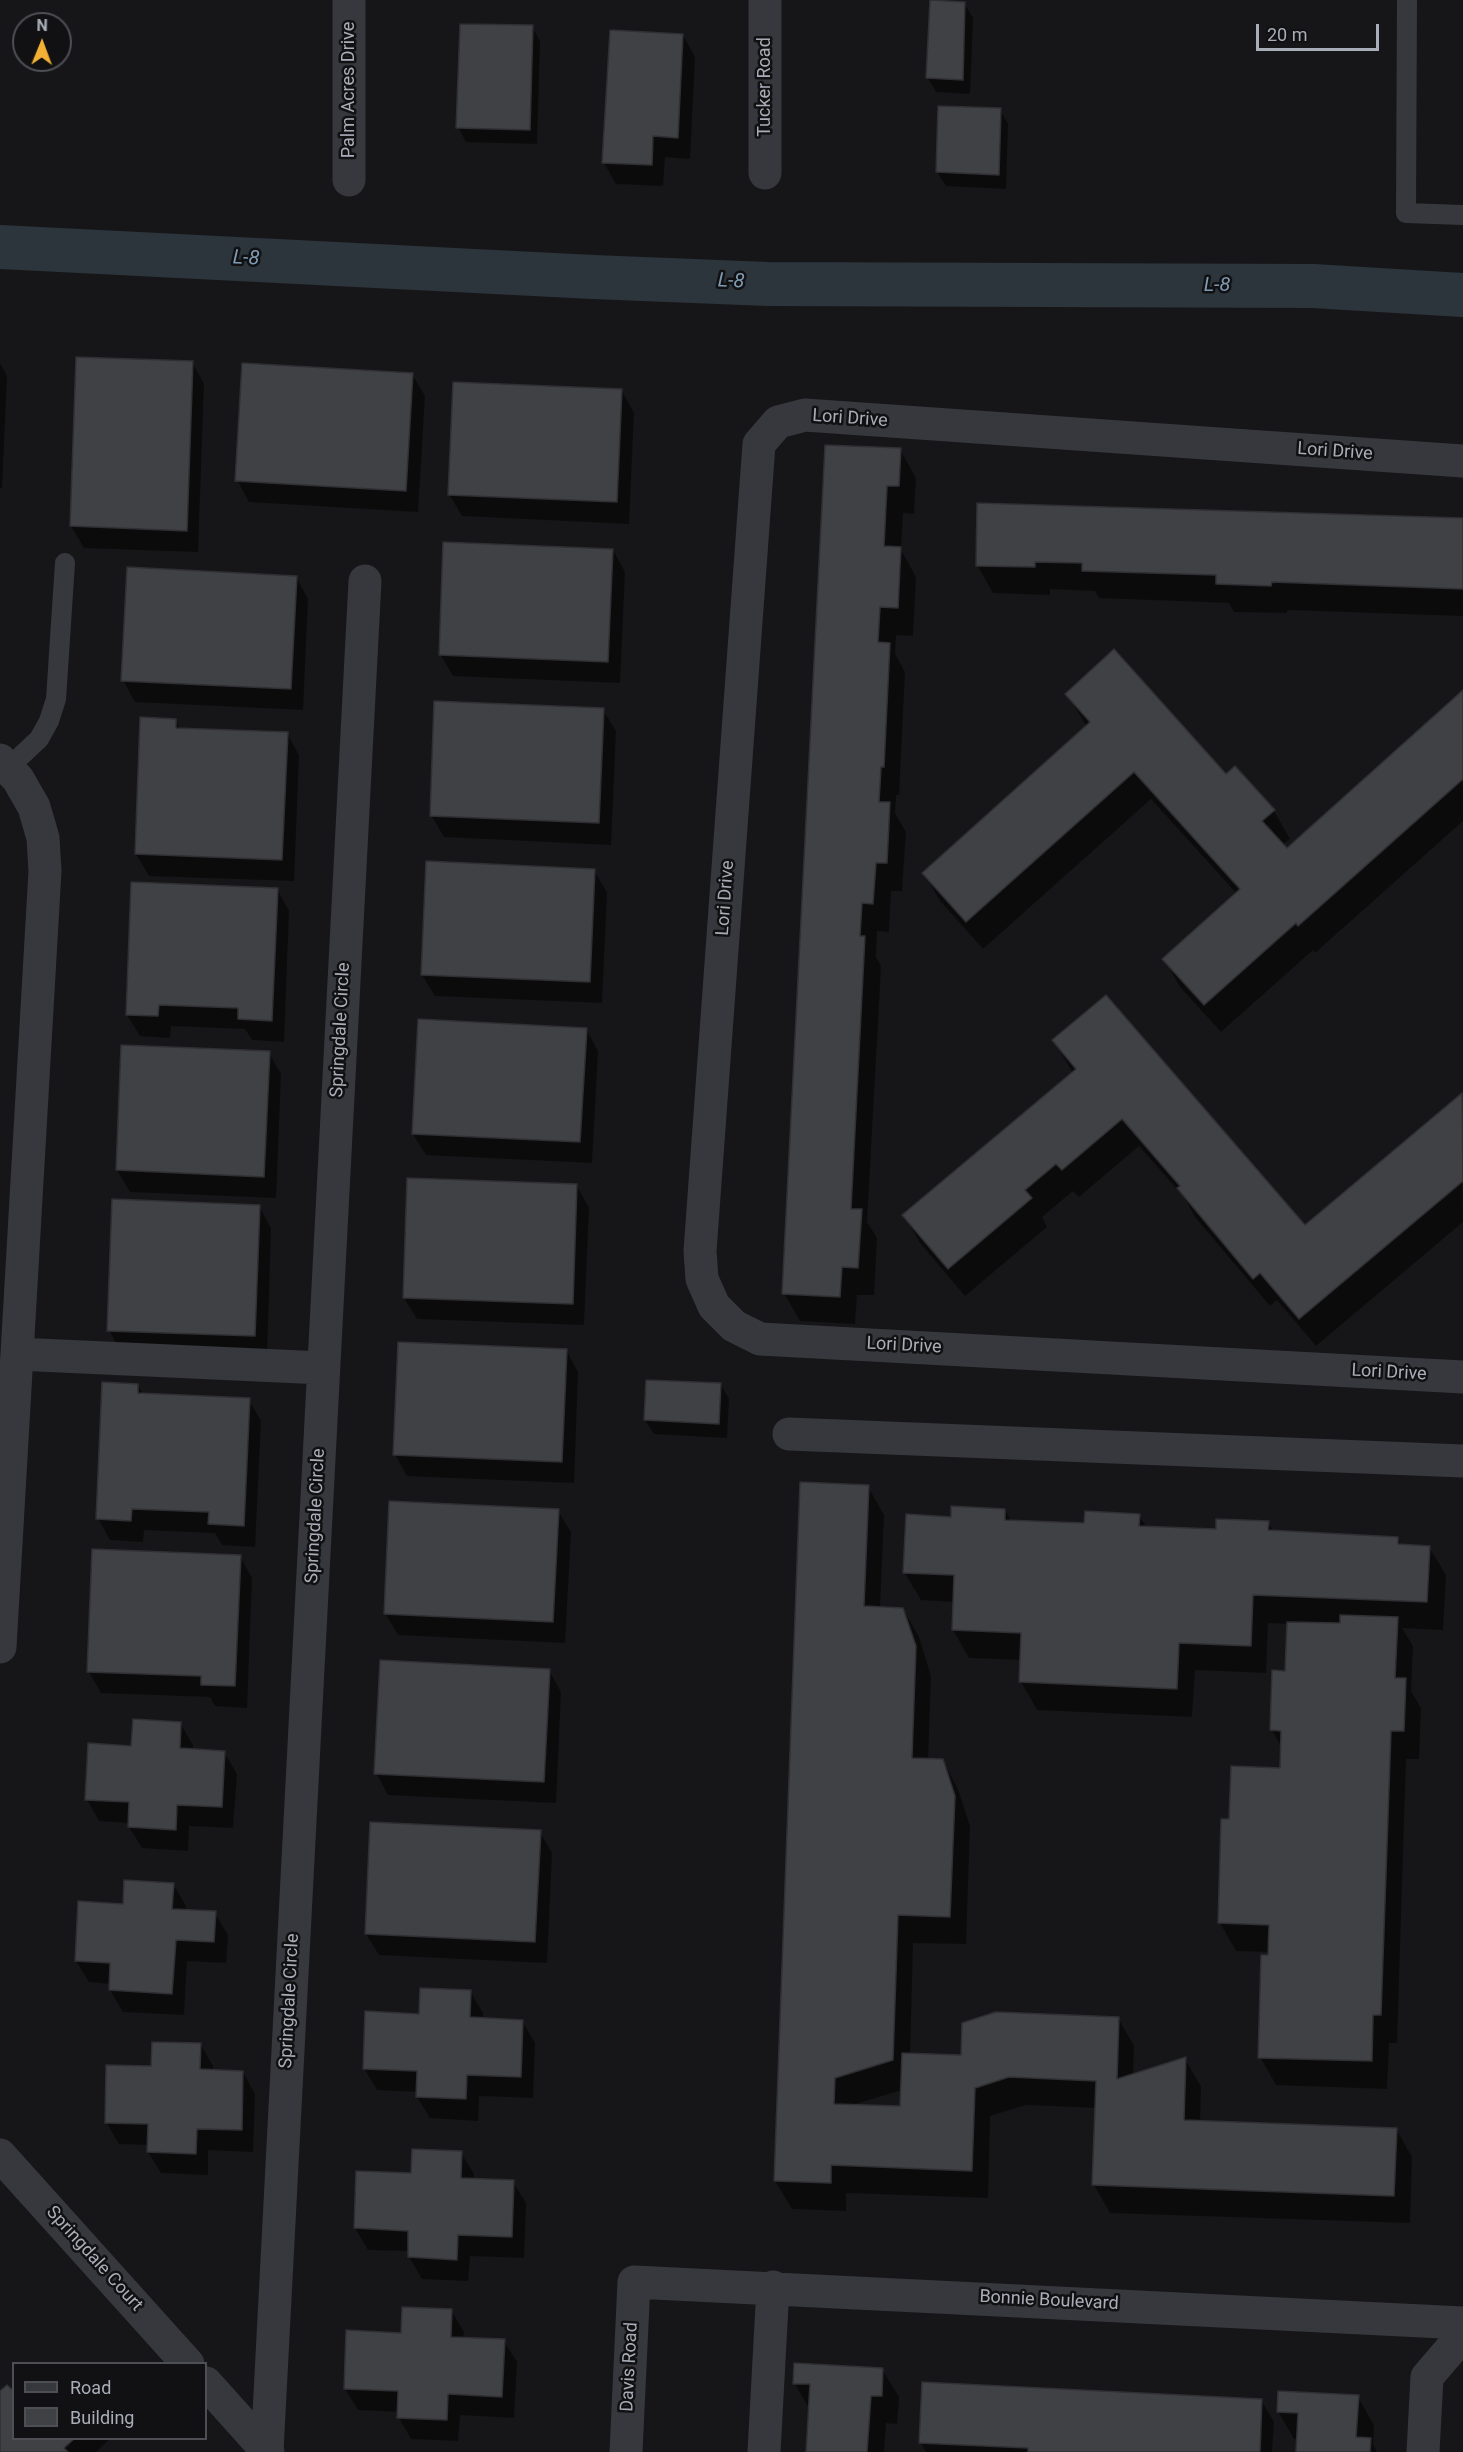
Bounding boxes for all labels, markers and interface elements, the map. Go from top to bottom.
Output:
north arrow [12,12,72,72]
scale bar [1259,12,1382,50]
text: N [36,16,48,35]
street label: Palm Acres Drive [338,22,360,158]
text: 20 m [1267,24,1307,45]
street label: Tucker Road [754,37,776,137]
water label: L-8 [232,246,260,272]
water label: L-8 [717,269,745,295]
water label: L-8 [1204,274,1230,298]
street label: Lori Drive [812,406,888,432]
street label: Lori Drive [1297,439,1373,465]
street label: Lori Drive [713,860,739,936]
street label: Springdale Circle [327,962,355,1098]
street label: Lori Drive [866,1333,942,1359]
street label: Lori Drive [1351,1360,1427,1386]
street label: Springdale Circle [302,1448,330,1584]
street label: Springdale Circle [276,1933,304,2069]
street label: Springdale Court [41,2202,147,2316]
street label: Bonnie Boulevard [979,2287,1119,2315]
street label: Davis Road [617,2322,643,2412]
legend [12,2362,207,2440]
text: Road [70,2377,111,2398]
text: Building [70,2407,134,2428]

